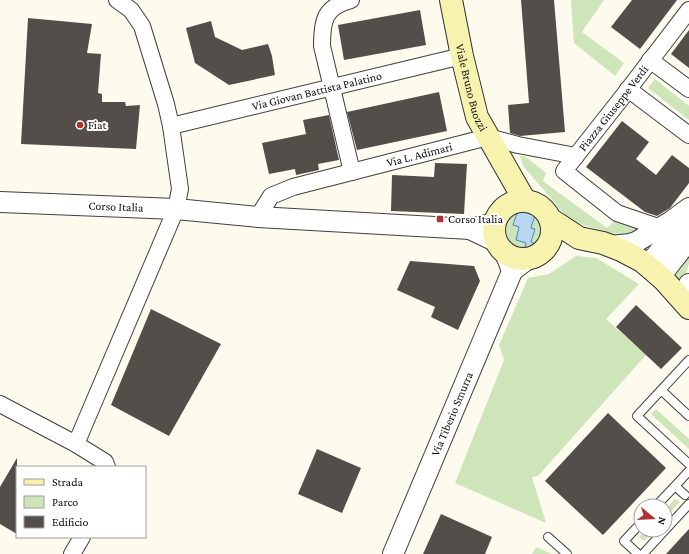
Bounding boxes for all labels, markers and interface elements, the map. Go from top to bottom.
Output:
street label: Viale Bruno Buozzi [453,43,491,134]
street label: Piazza Giuseppe Verdi [575,62,651,154]
street label: Via Giovan Battista Palatino [250,69,383,113]
place label: Fiat [88,118,108,132]
marker: Fiat [75,120,85,130]
street label: Via L. Adimari [385,139,454,170]
street label: Corso Italia [88,199,144,215]
place label: Corso Italia [448,212,503,226]
marker: Corso Italia [435,214,445,224]
street label: Via Tiberio Smurra [428,369,476,458]
legend [16,466,146,538]
text: Strada [52,475,83,489]
text: Parco [52,495,78,509]
north arrow [633,498,673,538]
text: Edificio [52,515,89,529]
text: N [655,516,669,527]

